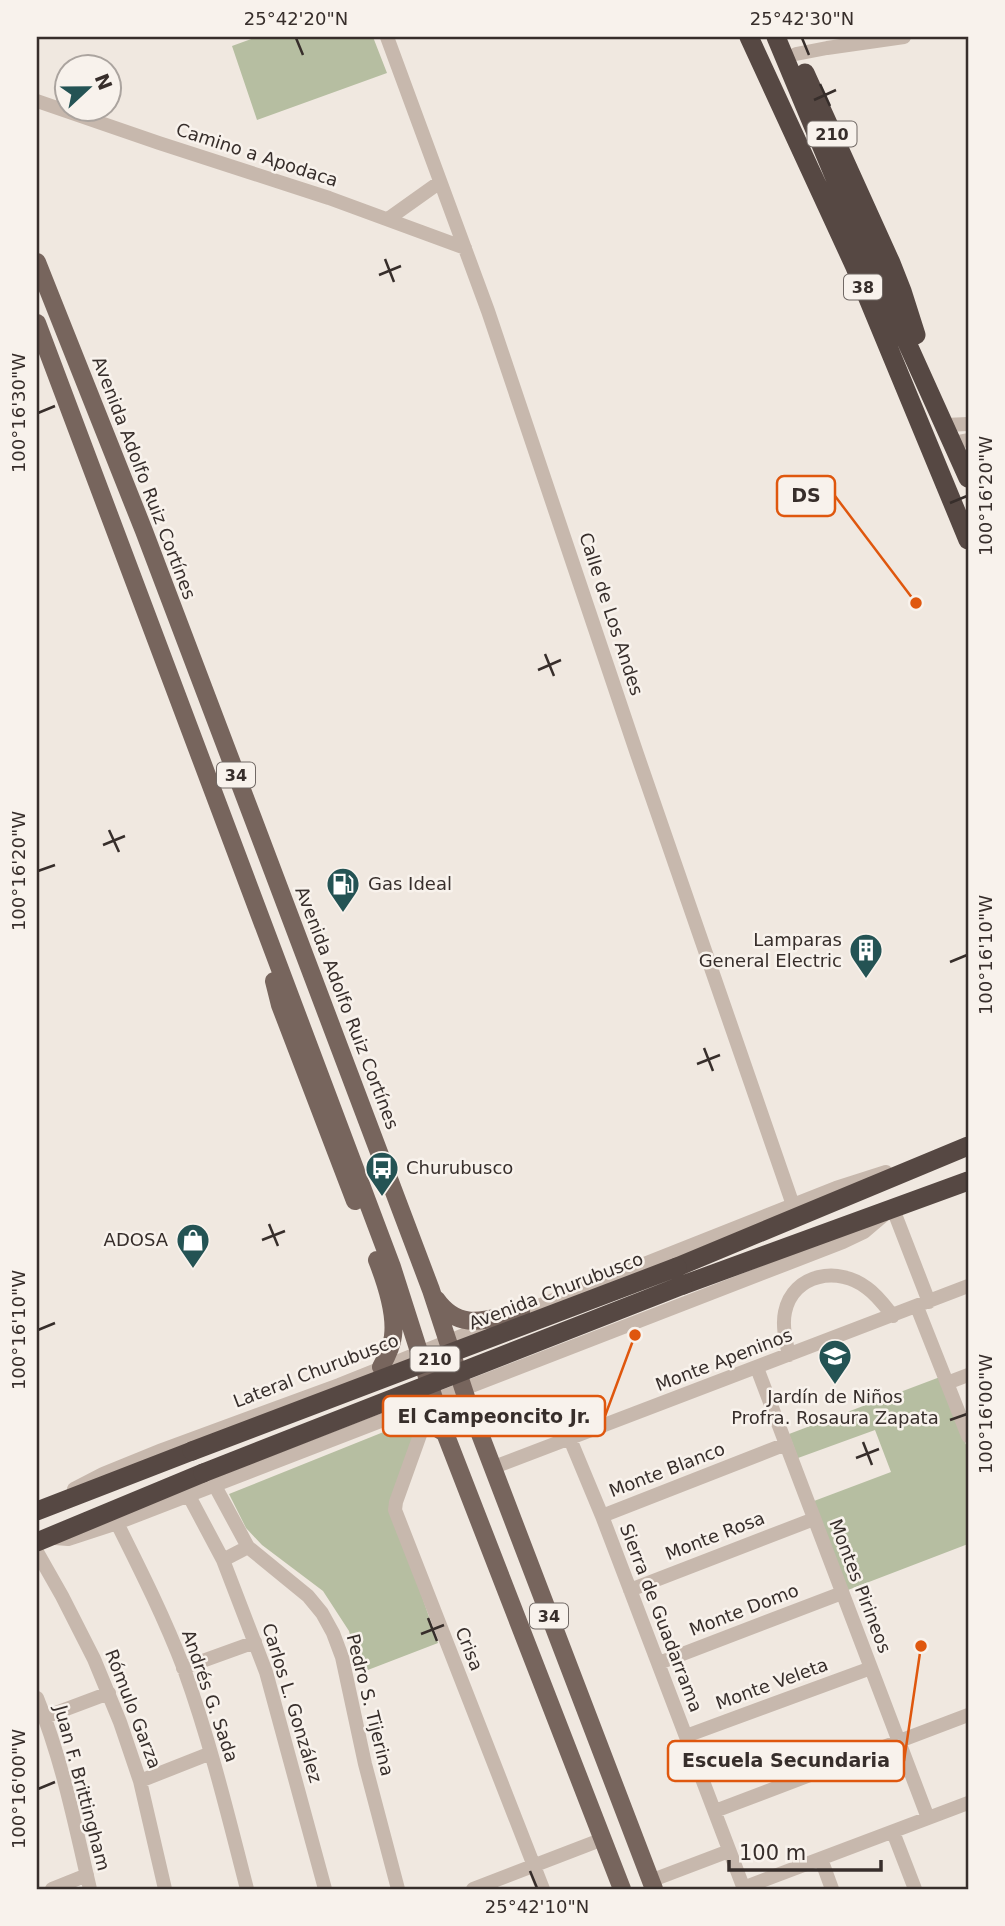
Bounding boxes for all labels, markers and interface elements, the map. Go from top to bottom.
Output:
text: 25°42'20"N [244,8,348,29]
text: 25°42'30"N [750,8,854,29]
north arrow [52,52,122,122]
text: N [91,70,117,93]
street label: Camino a Apodaca [173,118,341,191]
road number: 210 [808,122,856,146]
road number: 38 [844,274,882,300]
text: 100°16'30"W [8,353,29,473]
street label: Avenida Adolfo Ruiz Cortínes [88,354,201,602]
text: 100°16'20"W [975,436,996,556]
callout: DS [777,476,835,516]
text: DS [791,484,821,506]
street label: Calle de Los Andes [575,530,648,698]
road number: 34 [217,762,255,788]
text: 100°16'20"W [8,811,29,931]
fuel station icon: Gas Ideal [324,865,362,914]
place label: Gas Ideal [368,873,452,894]
street label: Avenida Adolfo Ruiz Cortínes [291,884,404,1132]
text: 100°16'10"W [975,895,996,1015]
place label: Lamparas General Electric [699,929,842,971]
building icon: Lamparas General Electric [847,931,885,980]
bus stop icon: Churubusco [363,1149,401,1198]
place label: Churubusco [406,1157,513,1178]
shop icon: ADOSA [174,1221,212,1270]
place label: ADOSA [104,1229,169,1250]
street label: Avenida Churubusco [466,1248,646,1333]
text: 100°16'10"W [8,1270,29,1390]
street label: Monte Apeninos [652,1324,795,1395]
street label: Lateral Churubusco [230,1329,402,1412]
school or university icon: Jardín de Niños Profra. Rosaura Zapata [816,1337,854,1386]
road number: 210 [410,1346,460,1372]
text: 100°16'00"W [975,1354,996,1474]
place label: Jardín de Niños Profra. Rosaura Zapata [731,1386,939,1428]
callout: El Campeoncito Jr. [383,1396,605,1436]
text: El Campeoncito Jr. [397,1405,591,1427]
street label: Monte Blanco [606,1438,728,1501]
street label: Monte Rosa [662,1507,768,1564]
street label: Montes Pirineos [825,1516,896,1656]
street label: Sierra de Guadarrama [616,1521,707,1715]
street label: Monte Domo [686,1579,801,1640]
road number: 34 [530,1604,568,1628]
street label: Carlos L. González [258,1620,327,1785]
street label: Crisa [451,1624,488,1674]
street label: Andrés G. Sada [178,1627,243,1765]
street label: Pedro S. Tijerina [343,1632,398,1778]
street label: Rómulo Garza [101,1646,166,1772]
street label: Monte Veleta [713,1653,831,1714]
street label: Juan F. Brittingham [50,1702,115,1873]
text: 100°16'00"W [8,1729,29,1849]
callout: Escuela Secundaria [668,1741,904,1781]
text: Escuela Secundaria [682,1749,890,1771]
scale bar [729,1828,881,1872]
text: 100 m [739,1841,806,1865]
text: 25°42'10"N [485,1896,589,1917]

